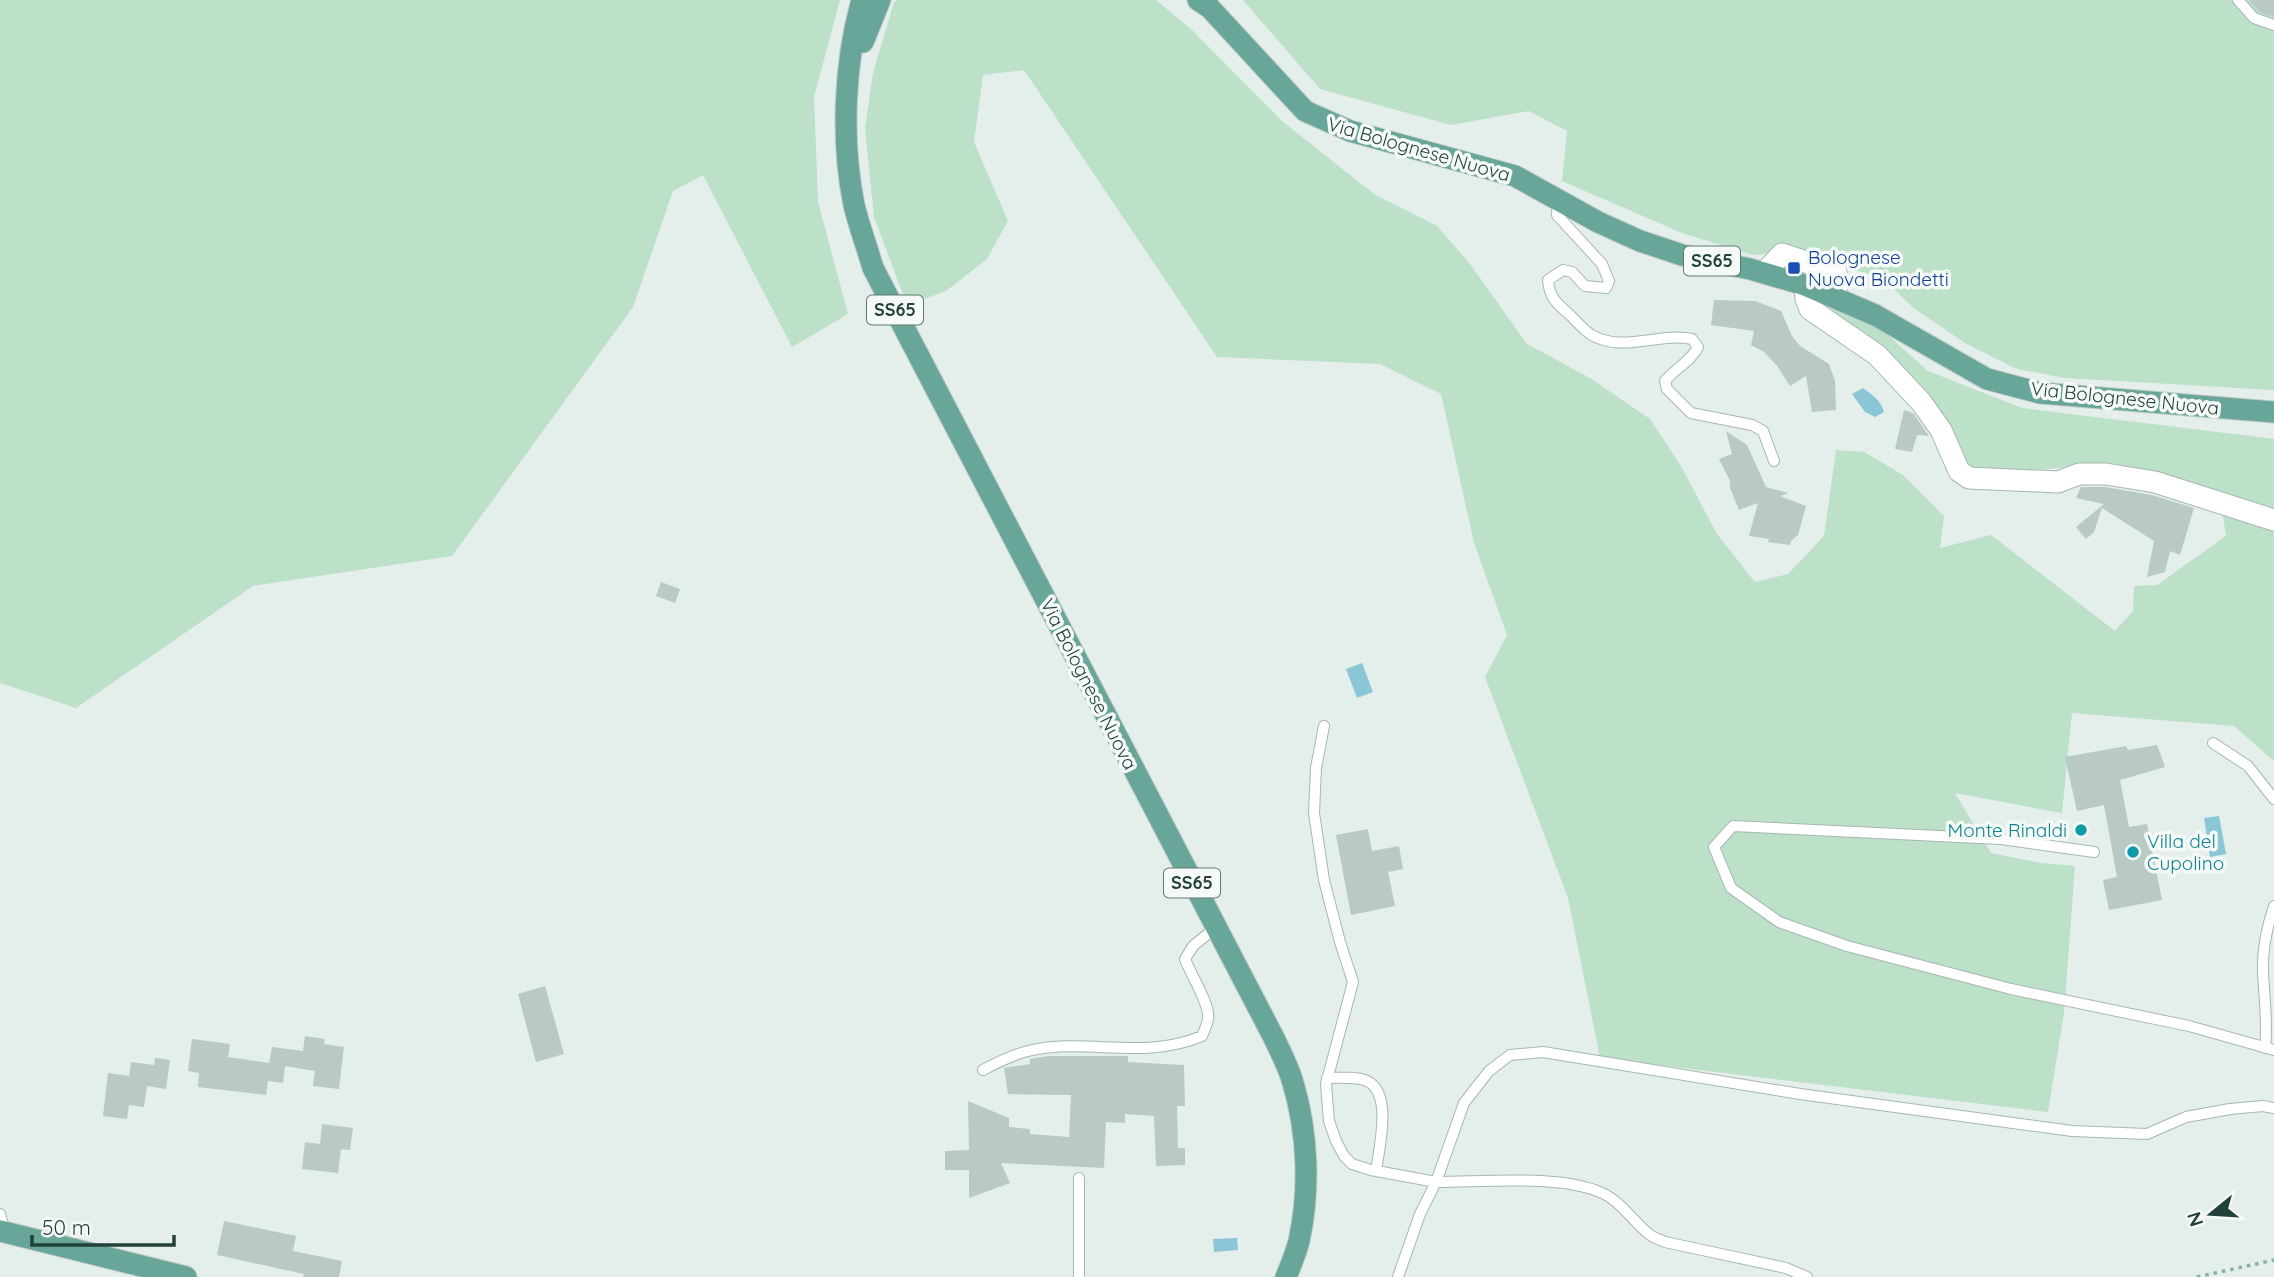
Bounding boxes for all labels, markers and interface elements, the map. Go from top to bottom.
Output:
street label: Via Bolognese Nuova [1325,111,1513,187]
place label: Bolognese Nuova Biondetti [1808,245,1949,291]
road number: SS65 [1684,246,1740,276]
marker: Bolognese Nuova Biondetti [1786,260,1802,276]
road number: SS65 [867,296,923,324]
street label: Via Bolognese Nuova [2030,376,2220,420]
street label: Via Bolognese Nuova [1035,594,1143,774]
place label: Monte Rinaldi [1948,818,2067,842]
marker: Monte Rinaldi [2073,822,2089,838]
place label: Villa del Cupolino [2147,829,2224,875]
marker: Villa del Cupolino [2125,844,2141,860]
road number: SS65 [1164,868,1220,898]
north arrow [2176,1179,2246,1249]
scale bar [32,1204,173,1248]
text: N [2181,1209,2208,1230]
text: 50 m [42,1214,91,1240]

